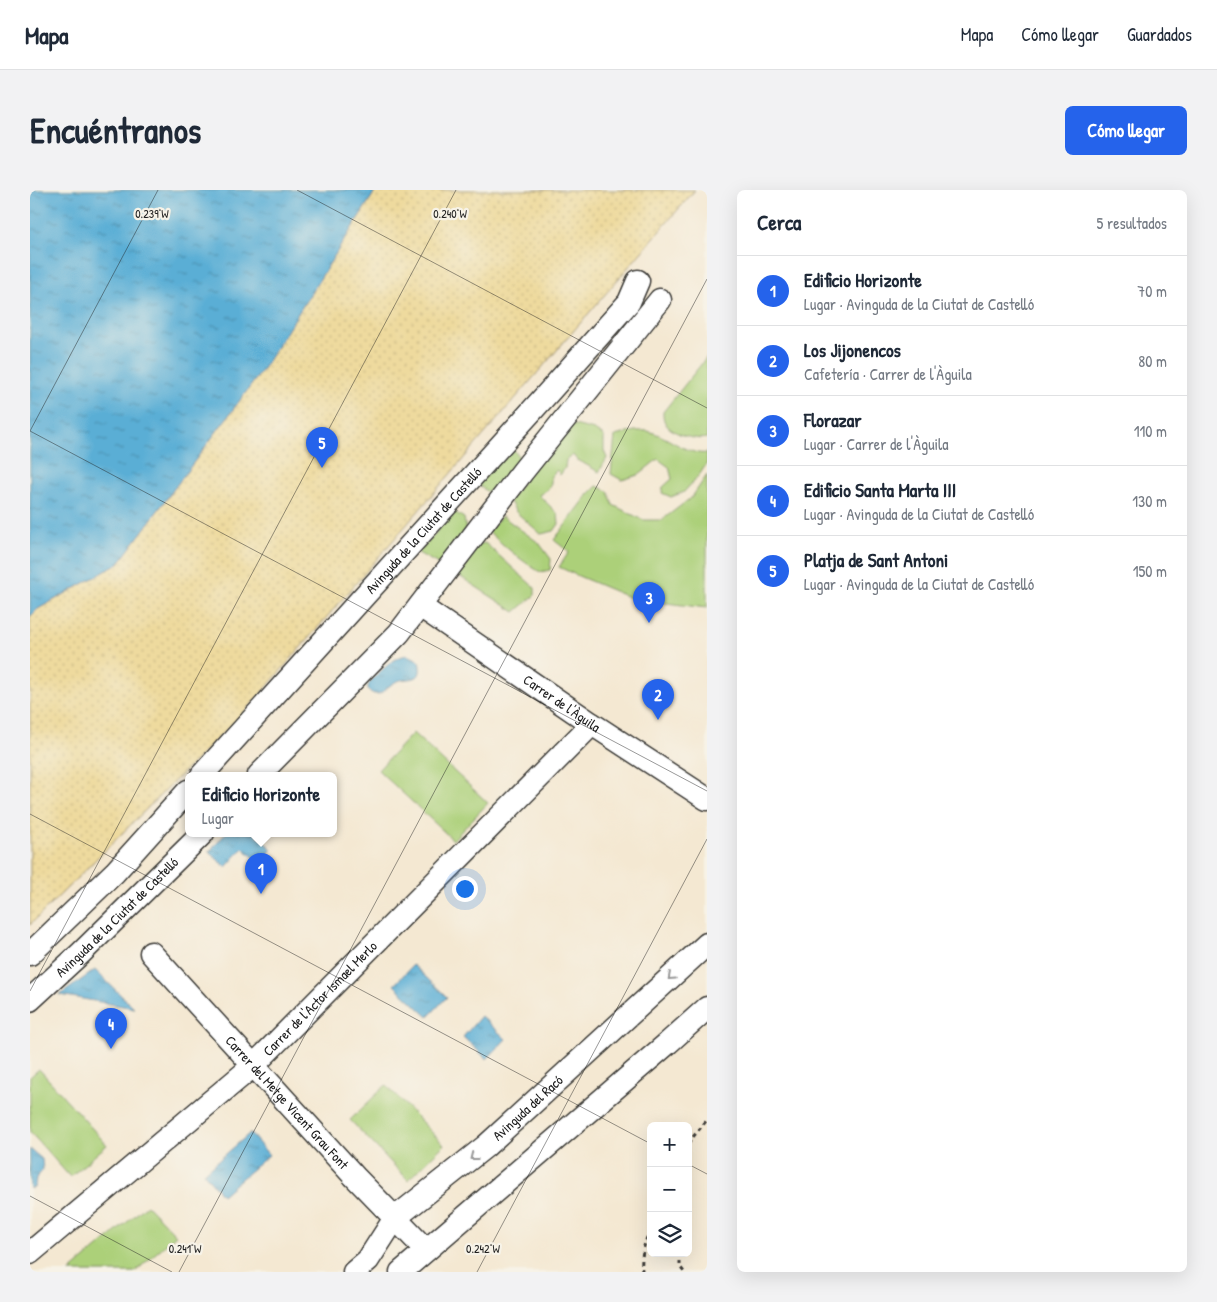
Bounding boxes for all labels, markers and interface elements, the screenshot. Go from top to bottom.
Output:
text: Mapa [25,19,68,51]
text: Mapa [961,22,993,47]
text: Cómo llegar [1021,22,1099,47]
text: Guardados [1127,22,1192,47]
button: Cómo llegar [1065,106,1187,155]
text: Encuéntranos [30,107,201,154]
text: 0.239°W [135,205,169,222]
text: 0.240°W [433,205,467,222]
text: Cerca [757,208,801,237]
text: 5 resultados [1097,212,1167,234]
text: Edificio Horizonte [804,267,922,293]
text: 1 [770,280,776,302]
text: 70 m [1137,280,1167,302]
text: Lugar · Avinguda de la Ciutat de Castelló [804,293,1034,315]
text: Los Jijonencos [804,337,901,363]
text: 2 [769,350,777,372]
text: 80 m [1138,350,1167,372]
text: Cafetería · Carrer de l'Àguila [804,363,972,385]
text: Florazar [804,407,862,433]
text: 3 [769,420,777,442]
text: 110 m [1134,420,1167,442]
pin: 5 [306,427,338,468]
text: Lugar · Carrer de l'Àguila [804,433,949,455]
street label: Avinguda de la Ciutat de Castelló [361,462,486,597]
text: Edificio Santa Marta III [804,477,956,503]
text: 4 [770,490,776,512]
text: 130 m [1132,490,1167,512]
text: Lugar · Avinguda de la Ciutat de Castelló [804,503,1034,525]
text: Platja de Sant Antoni [804,547,948,573]
text: 5 [770,560,776,582]
text: 150 m [1133,560,1167,582]
text: Lugar · Avinguda de la Ciutat de Castelló [804,573,1034,595]
pin: 3 [633,582,665,623]
street label: Carrer de l'Àguila [520,670,605,736]
pin: 2 [642,679,674,720]
popup [185,772,337,837]
text: Edificio Horizonte [202,781,320,807]
text: Lugar [202,807,234,829]
street label: Avinguda de la Ciutat de Castelló [51,852,182,981]
pin: 1 [245,853,277,894]
your location [452,876,478,902]
street label: Carrer de l'Actor Ismael Merlo [258,936,381,1060]
one-way arrow [667,971,676,980]
pin: 4 [95,1008,127,1049]
street label: Carrer del Metge Vicent Grau Font [221,1031,353,1173]
street label: Avinguda del Racó [488,1070,567,1144]
map controls [647,1122,692,1257]
button: + [647,1122,692,1167]
one-way arrow [470,1151,479,1159]
button: − [647,1167,692,1212]
button: layers [647,1212,692,1257]
text: 0.241°W [169,1240,202,1257]
text: 0.242°W [466,1240,501,1257]

